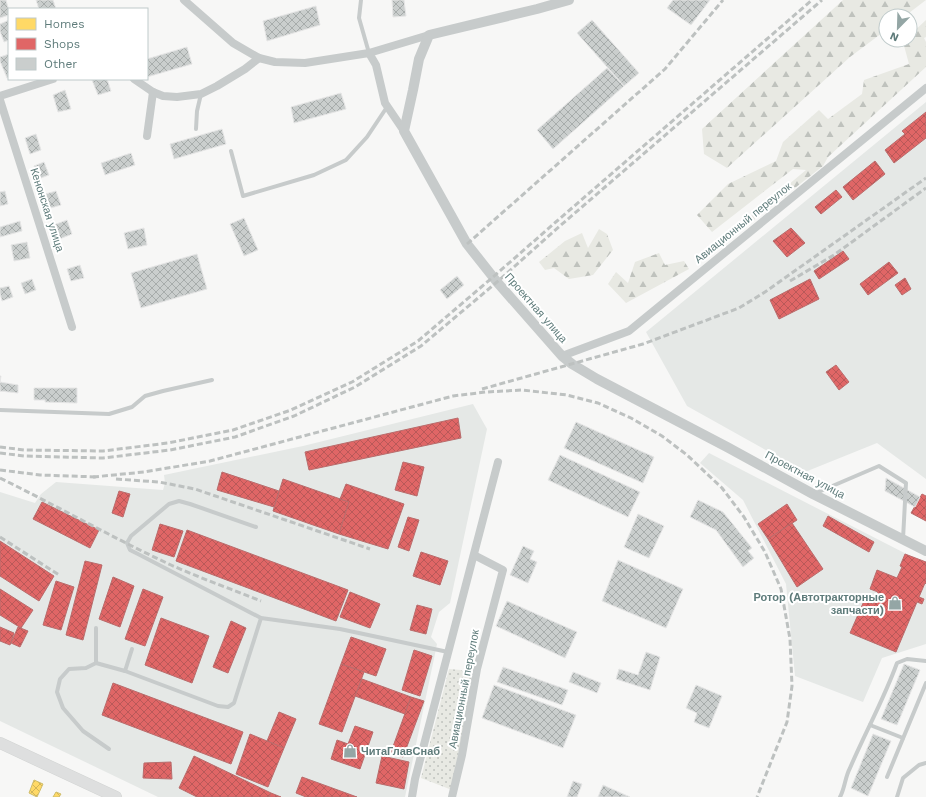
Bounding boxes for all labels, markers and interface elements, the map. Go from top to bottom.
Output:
legend [8,8,148,80]
north arrow [878,8,918,48]
text: Homes [44,17,85,31]
text: N [888,29,901,44]
text: Shops [44,37,80,51]
text: Other [44,57,77,71]
street label: Кенонская улица [27,166,67,254]
street label: Авиационный переулок [692,180,794,266]
street label: Проектная улица [502,270,570,346]
street label: Проектная улица [763,449,848,502]
place label: Ротор (Автотракторные запчасти) [754,591,884,617]
shop icon: Ротор (Автотракторные запчасти) [887,595,903,611]
street label: Авиационный переулок [446,628,482,750]
shop icon: ЧитаГлавСнаб [342,743,358,759]
place label: ЧитаГлавСнаб [361,745,440,758]

